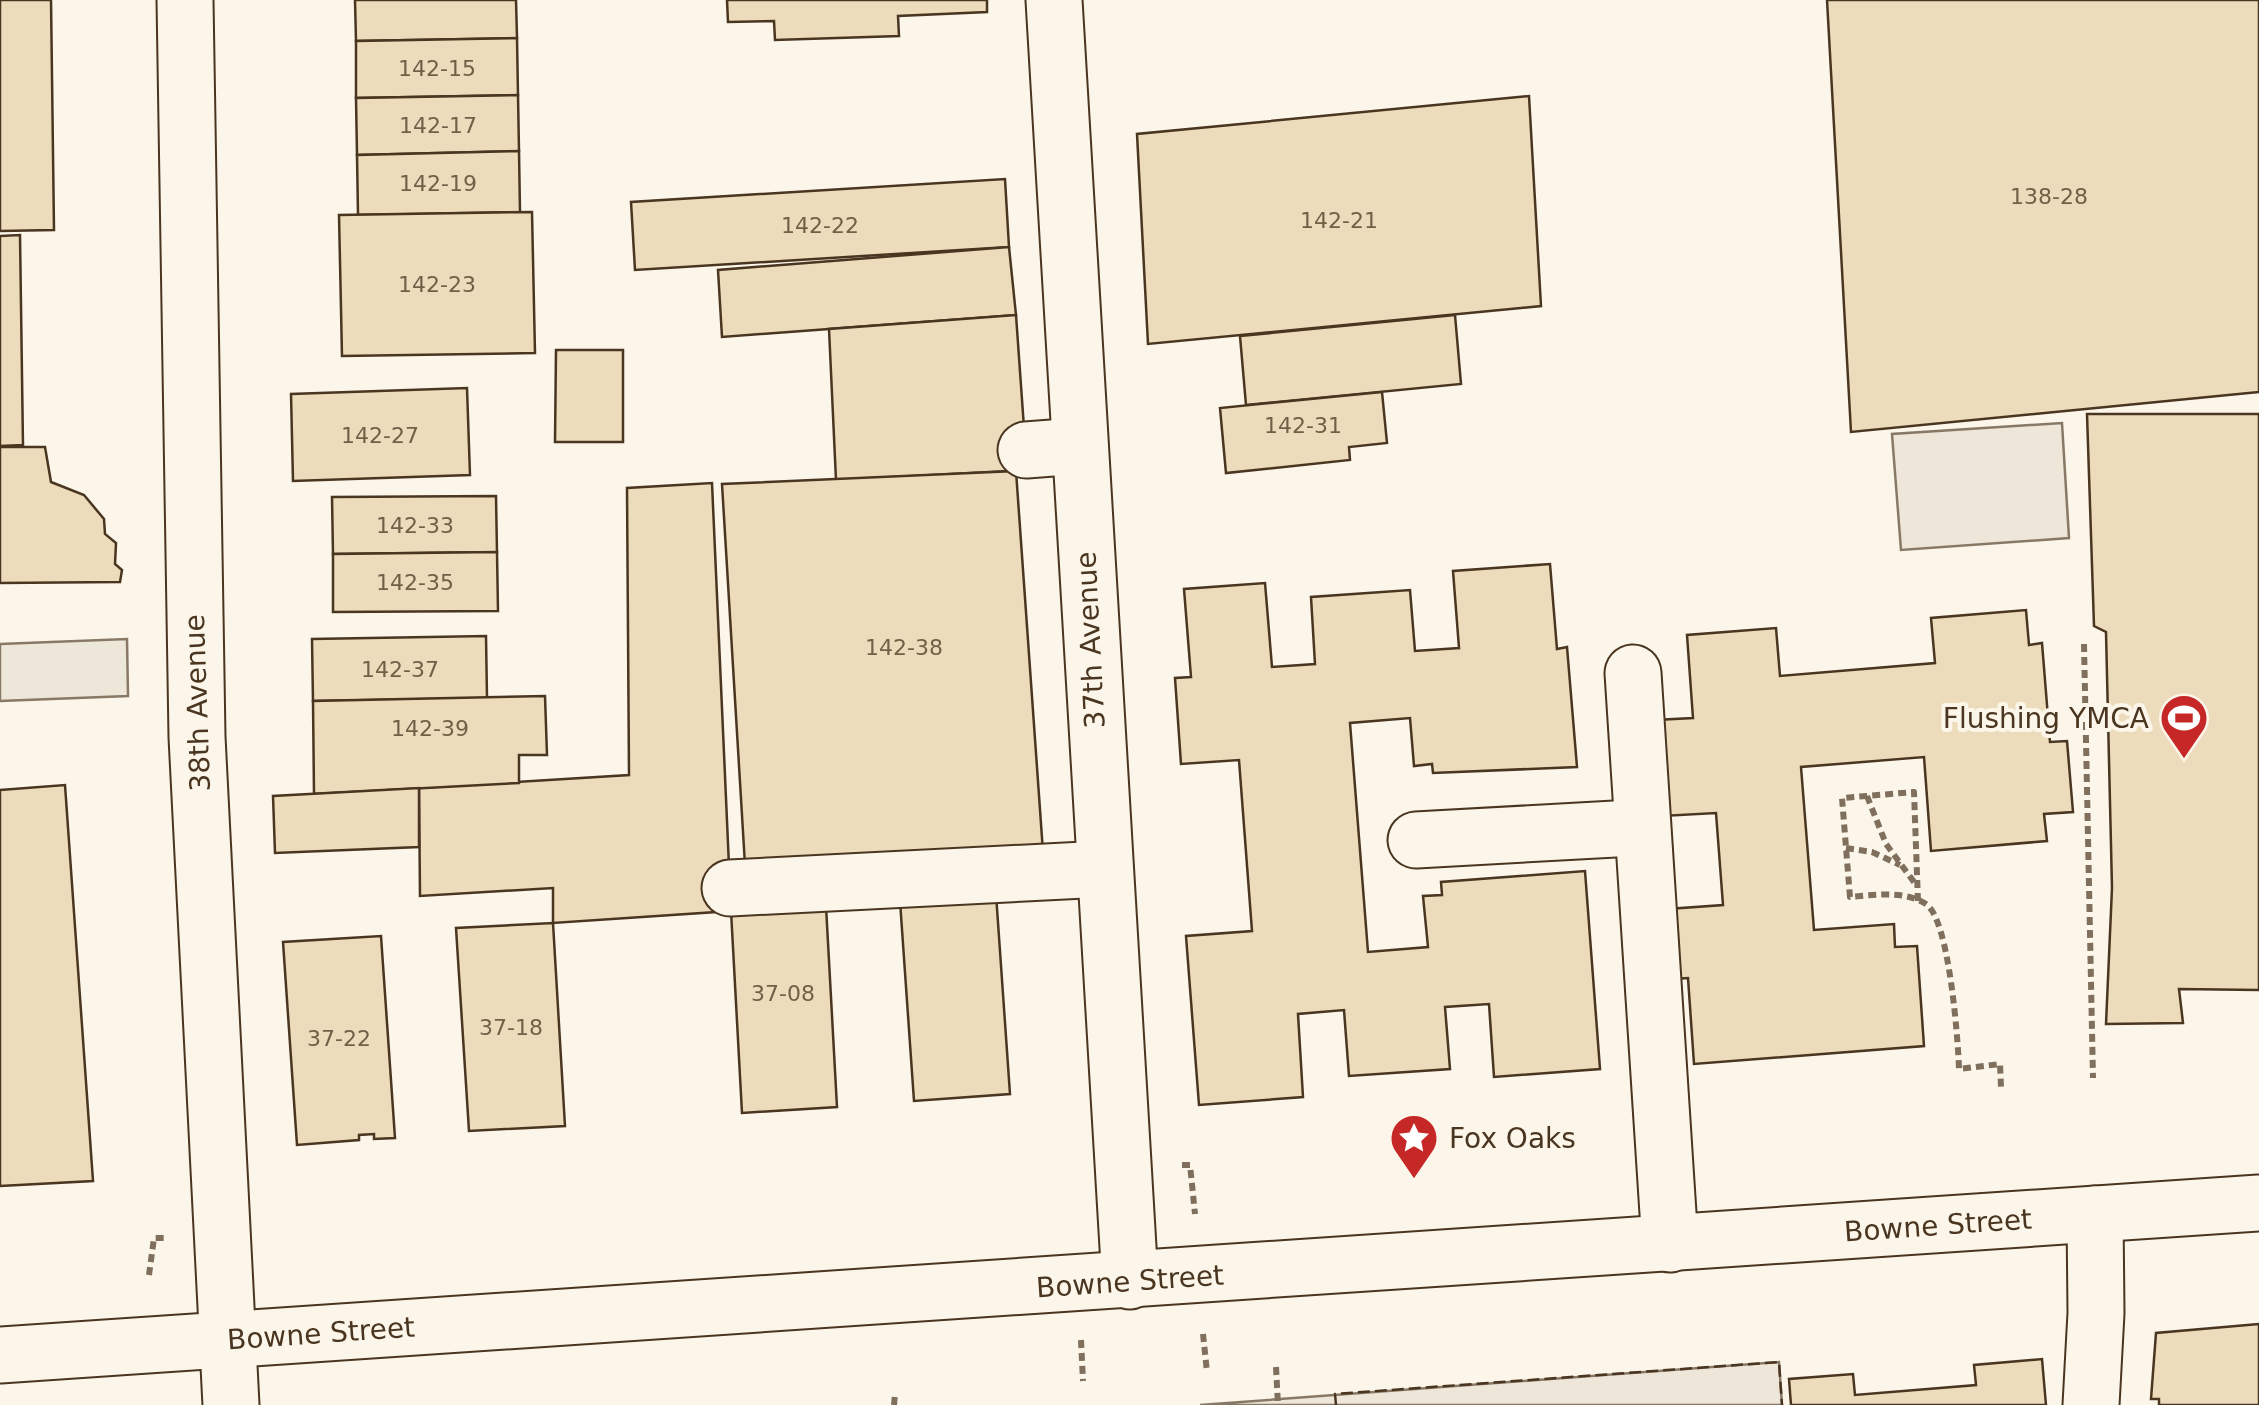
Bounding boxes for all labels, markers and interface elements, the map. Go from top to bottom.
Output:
house number: 142-15 [398,56,476,81]
house number: 142-17 [399,113,477,138]
house number: 142-19 [399,171,477,196]
house number: 138-28 [2010,184,2088,209]
house number: 142-21 [1300,208,1378,233]
house number: 142-22 [781,213,859,238]
house number: 142-23 [398,272,476,297]
house number: 142-31 [1264,413,1342,438]
house number: 142-27 [341,423,419,448]
house number: 142-33 [376,513,454,538]
street label: 37th Avenue [1069,551,1112,729]
house number: 142-35 [376,570,454,595]
street label: 38th Avenue [178,614,217,792]
house number: 142-38 [865,635,943,660]
house number: 142-37 [361,657,439,682]
sports icon: Flushing YMCA [2158,692,2210,760]
place label: Flushing YMCA [1943,702,2149,735]
house number: 142-39 [391,716,469,741]
house number: 37-08 [751,981,815,1006]
house number: 37-18 [479,1015,543,1040]
house number: 37-22 [307,1026,371,1051]
place icon: Fox Oaks [1388,1112,1440,1180]
place label: Fox Oaks [1449,1122,1576,1155]
street label: Bowne Street [1843,1202,2033,1249]
street label: Bowne Street [1035,1258,1225,1305]
street label: Bowne Street [226,1310,416,1357]

